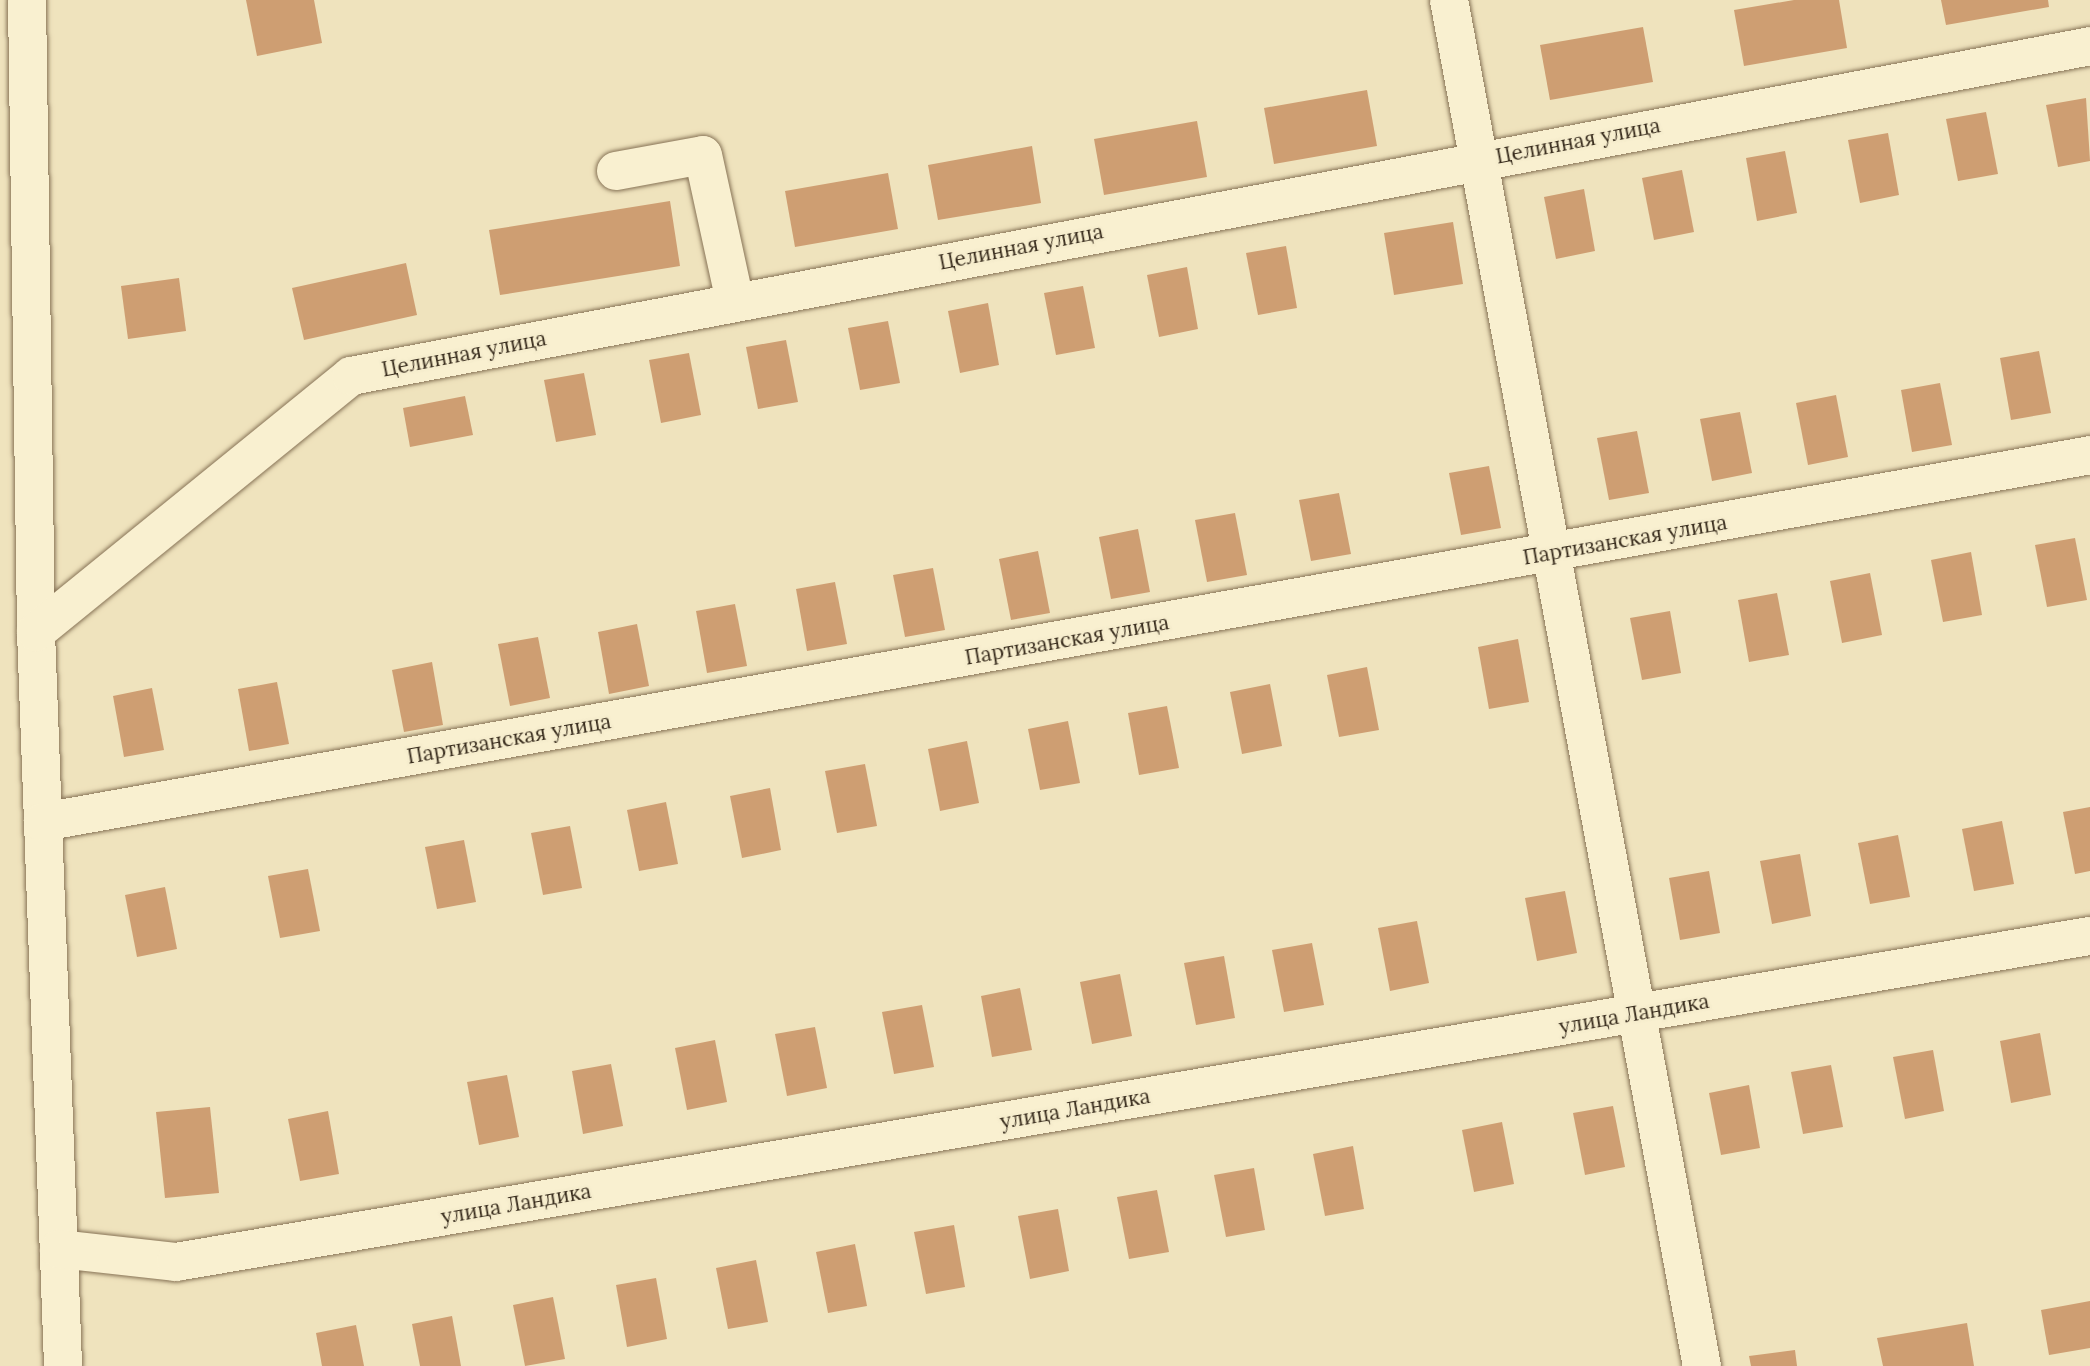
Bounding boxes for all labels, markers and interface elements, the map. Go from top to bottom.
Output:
street label: Целинная улица [1494,113,1662,169]
street label: Целинная улица [937,219,1105,275]
street label: Целинная улица [380,326,548,382]
street label: Партизанская улица [1521,510,1729,570]
street label: Партизанская улица [963,610,1171,670]
street label: Партизанская улица [405,709,613,769]
street label: улица Ландика [1557,988,1711,1040]
street label: улица Ландика [998,1083,1152,1135]
street label: улица Ландика [439,1178,593,1230]

